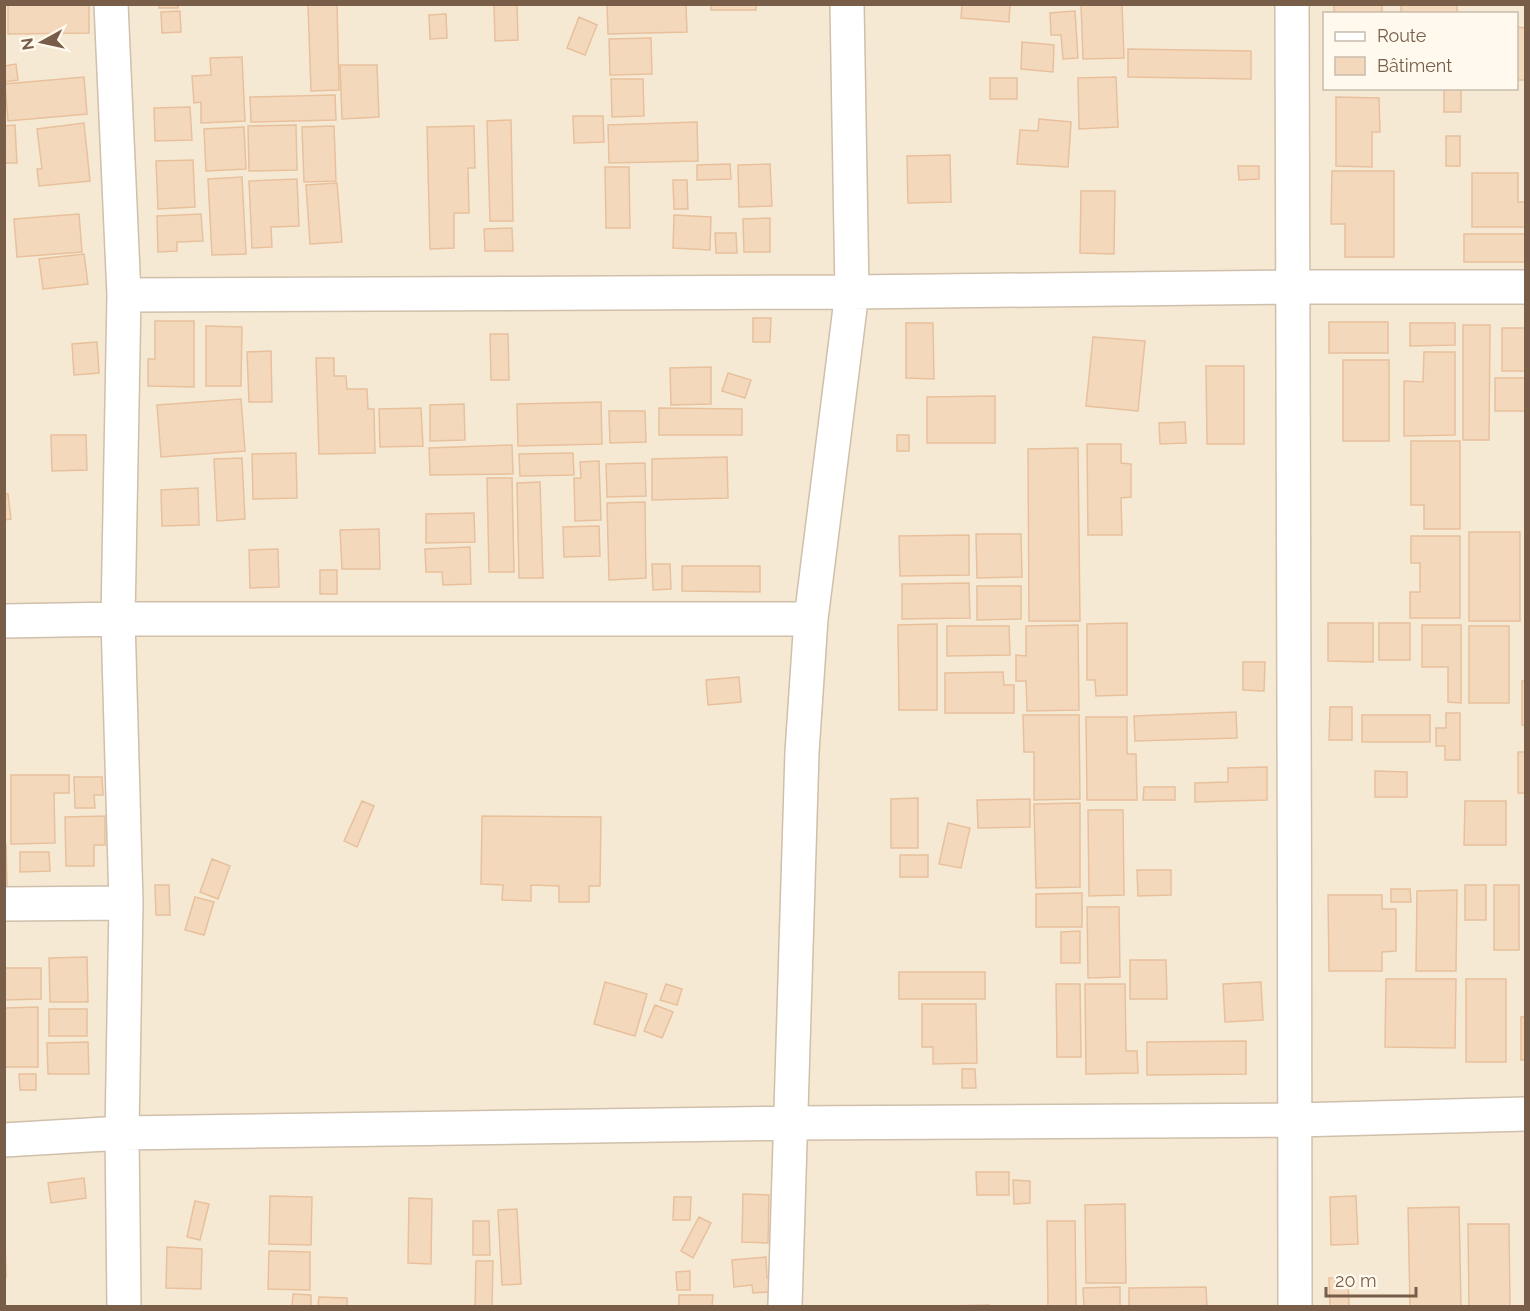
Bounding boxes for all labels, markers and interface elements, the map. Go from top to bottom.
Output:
north arrow [12,12,72,72]
legend [1323,12,1518,90]
text: Route [1377,25,1427,46]
text: N [17,37,38,51]
text: Bâtiment [1377,55,1452,76]
scale bar [1326,1260,1416,1298]
text: 20 m [1335,1270,1377,1291]

